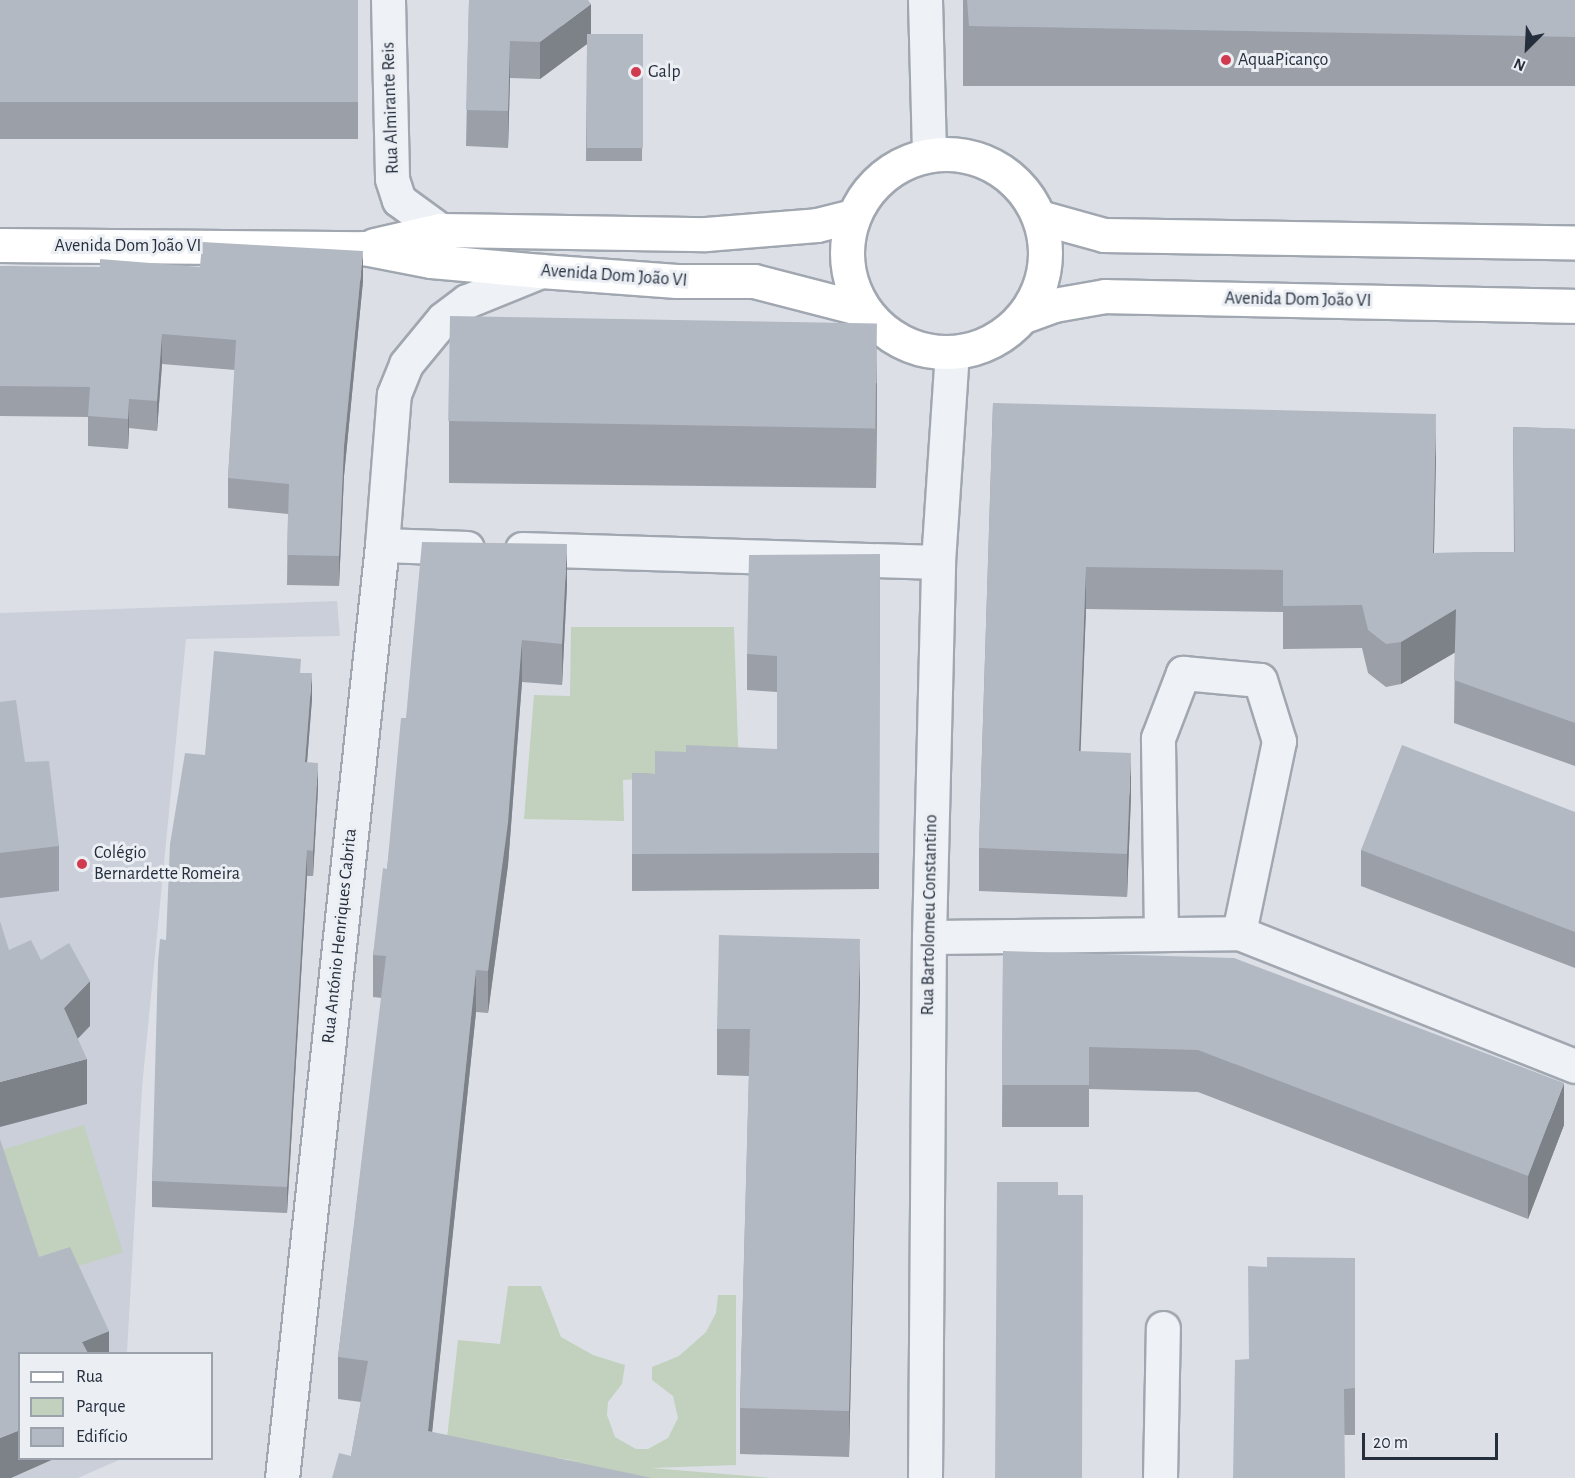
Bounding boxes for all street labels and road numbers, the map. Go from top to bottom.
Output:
street label: Rua Almirante Reis [378,42,404,174]
street label: Avenida Dom João VI [55,235,201,257]
street label: Avenida Dom João VI [540,260,688,292]
street label: Avenida Dom João VI [1224,288,1372,312]
street label: Rua Bartolomeu Constantino [917,814,943,1016]
street label: Rua António Henriques Cabrita [318,827,362,1045]

